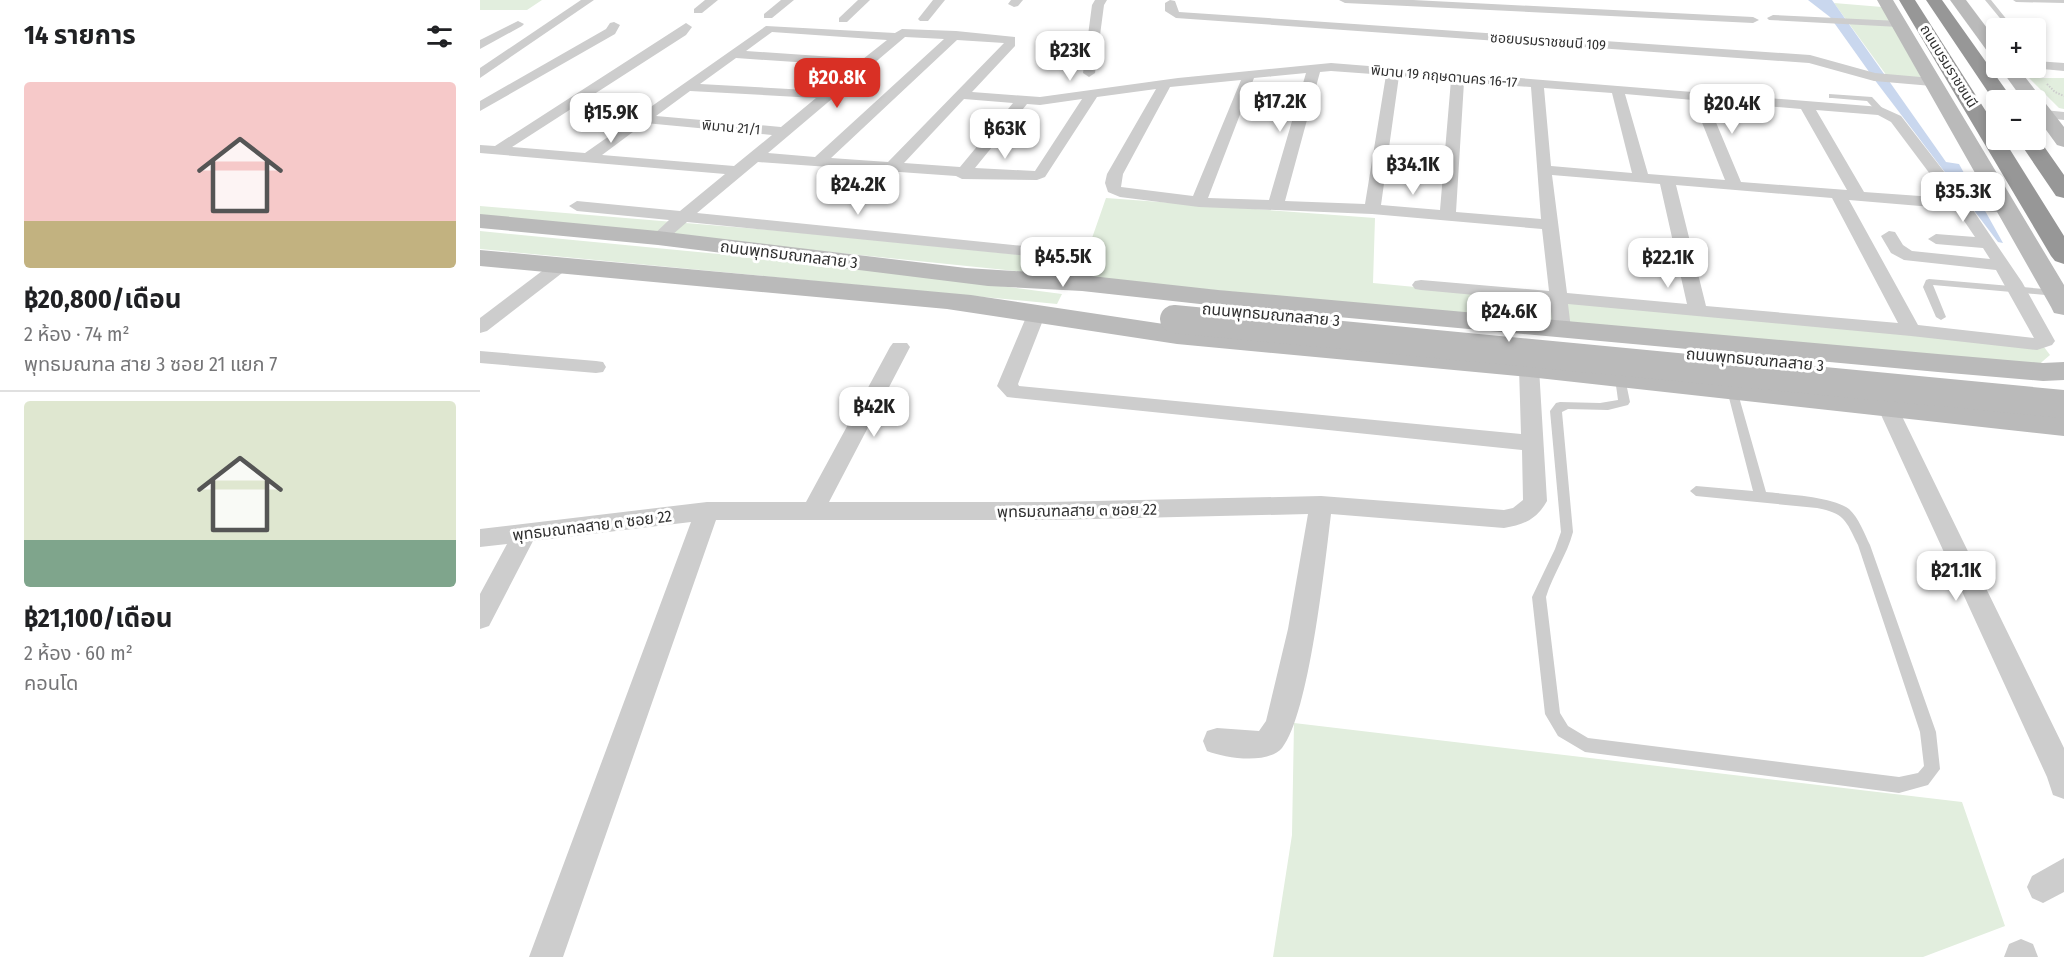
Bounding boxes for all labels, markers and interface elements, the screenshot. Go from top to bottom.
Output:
map controls [1986,18,2046,150]
button: + [1986,18,2046,78]
text: 14 รายการ [24,20,136,51]
icon: filters [423,20,456,53]
street label: ถนนบรมราชชนนี [1916,22,1981,111]
street label: ซอยบรมราชชนนี 109 [1490,29,1607,54]
pin: ฿23K [1034,31,1106,82]
text: ฿23K [1050,38,1090,62]
pin: ฿20.8K [788,58,886,109]
street label: พิมาน 19 กฤษดานคร 16-17 [1370,62,1518,91]
text: ฿20.8K [808,65,866,89]
pin: ฿17.2K [1231,82,1329,133]
pin: ฿20.4K [1683,84,1781,135]
text: ฿17.2K [1254,89,1306,113]
button: − [1986,90,2046,150]
text: ฿20.4K [1704,91,1760,115]
pin: ฿15.9K [562,93,660,144]
text: ฿15.9K [584,100,638,124]
pin: ฿63K [969,109,1041,160]
street label: พิมาน 21/1 [701,116,761,139]
text: ฿63K [984,116,1026,140]
icon: home [186,121,294,229]
pin: ฿34.1K [1364,145,1462,196]
text: ฿34.1K [1386,152,1440,176]
pin: ฿24.2K [809,165,907,216]
text: ฿24.2K [830,172,886,196]
pin: ฿35.3K [1914,172,2012,223]
text: ฿35.3K [1935,179,1991,203]
street label: ถนนพุทธมณฑลสาย 3 [719,237,859,272]
pin: ฿45.5K [1014,237,1112,288]
pin: ฿22.1K [1619,238,1717,289]
text: ฿45.5K [1035,244,1091,268]
text: ฿22.1K [1642,245,1694,269]
text: ฿20,800/เดือน [24,284,182,315]
pin: ฿24.6K [1460,292,1558,343]
street label: ถนนพุทธมณฑลสาย 3 [1201,299,1341,330]
text: ฿24.6K [1481,299,1537,323]
text: 2 ห้อง · 74 m² [24,322,129,346]
street label: ถนนพุทธมณฑลสาย 3 [1685,344,1825,375]
text: พุทธมณฑล สาย 3 ซอย 21 แยก 7 [24,352,277,376]
pin: ฿42K [838,387,910,438]
text: ฿42K [853,394,895,418]
icon: home [186,440,294,548]
street label: พุทธมณฑลสาย ๓ ซอย 22 [997,500,1157,521]
street label: พุทธมณฑลสาย ๓ ซอย 22 [511,506,673,545]
pin: ฿21.1K [1907,551,2005,602]
text: ฿21.1K [1931,558,1981,582]
text: ฿21,100/เดือน [24,603,173,634]
text: 2 ห้อง · 60 m² [24,641,133,665]
text: คอนโด [24,671,78,695]

